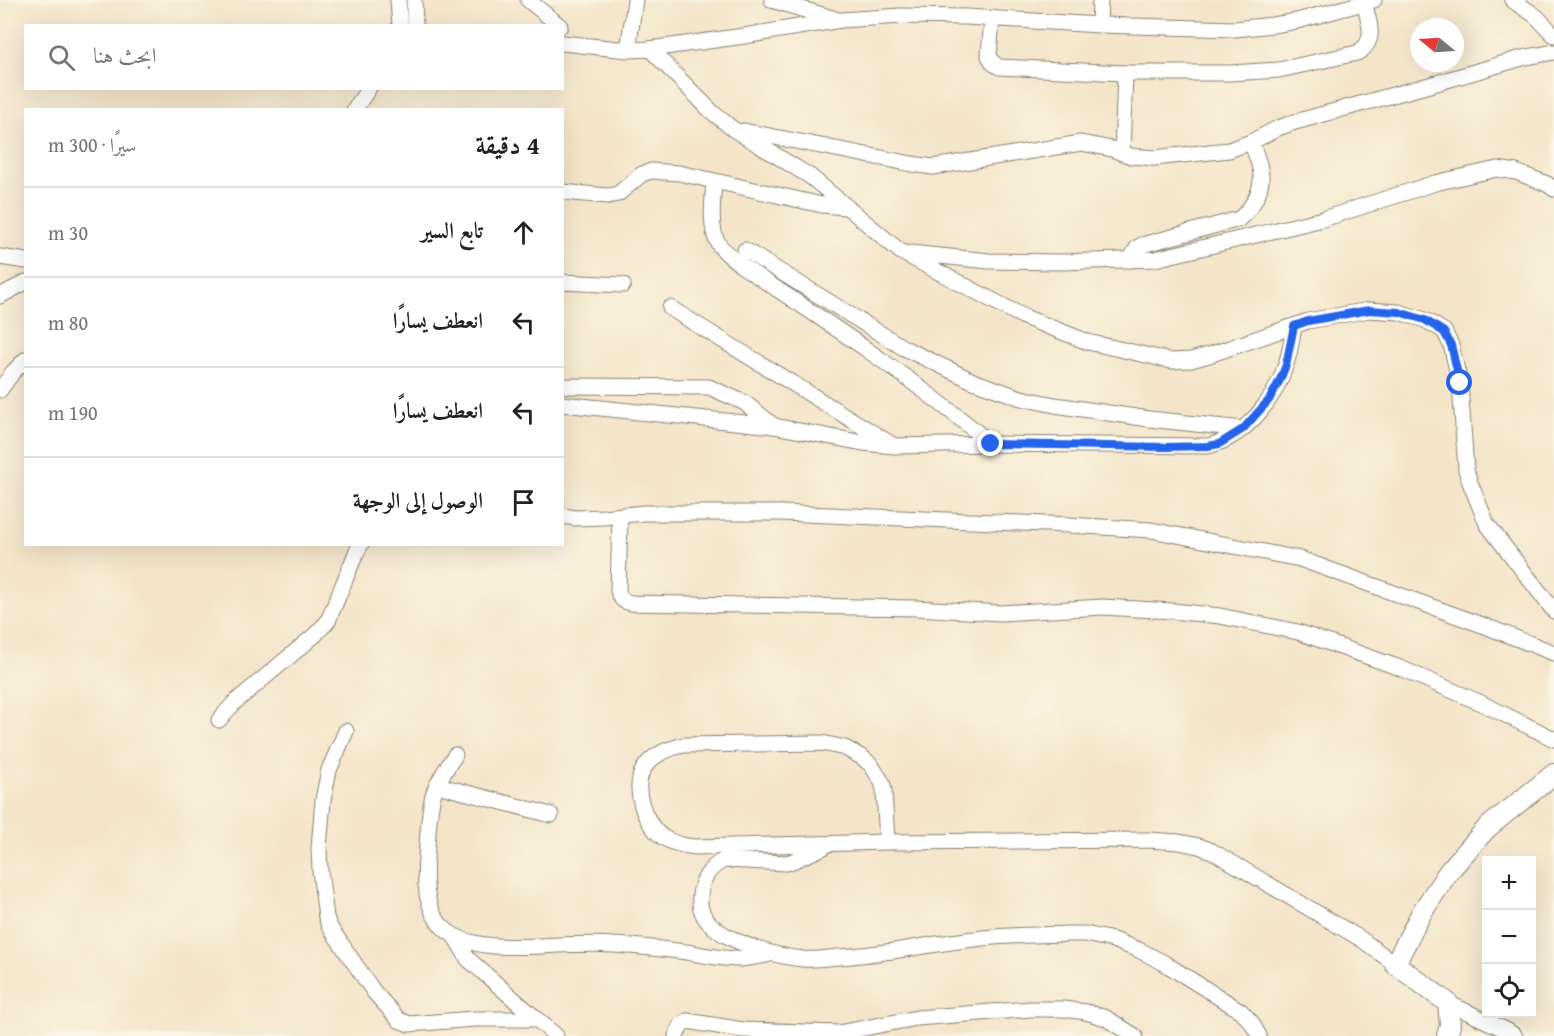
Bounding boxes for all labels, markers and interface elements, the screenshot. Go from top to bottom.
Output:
north arrow [1410,18,1464,72]
search box [24,24,564,90]
text: ابحث هنا [93,39,157,71]
icon: search [45,41,78,74]
text: 4 دقيقة [475,125,540,164]
text: سيرًا · 300 m [48,130,136,159]
text: تابع السير [421,214,483,246]
icon: ahead [507,216,540,249]
text: 30 m [48,218,88,247]
text: انعطف يسارًا [393,304,483,336]
icon: left [507,306,540,339]
text: 80 m [48,308,88,337]
route start [1446,369,1472,395]
text: انعطف يسارًا [393,394,483,426]
icon: left [507,396,540,429]
text: 190 m [48,398,98,427]
route end [977,430,1003,456]
text: الوصول إلى الوجهة [353,484,483,516]
icon: arrive [507,486,540,519]
map controls [1482,856,1536,1018]
button: + [1482,856,1536,910]
button: − [1482,910,1536,964]
button: locate [1482,964,1536,1018]

